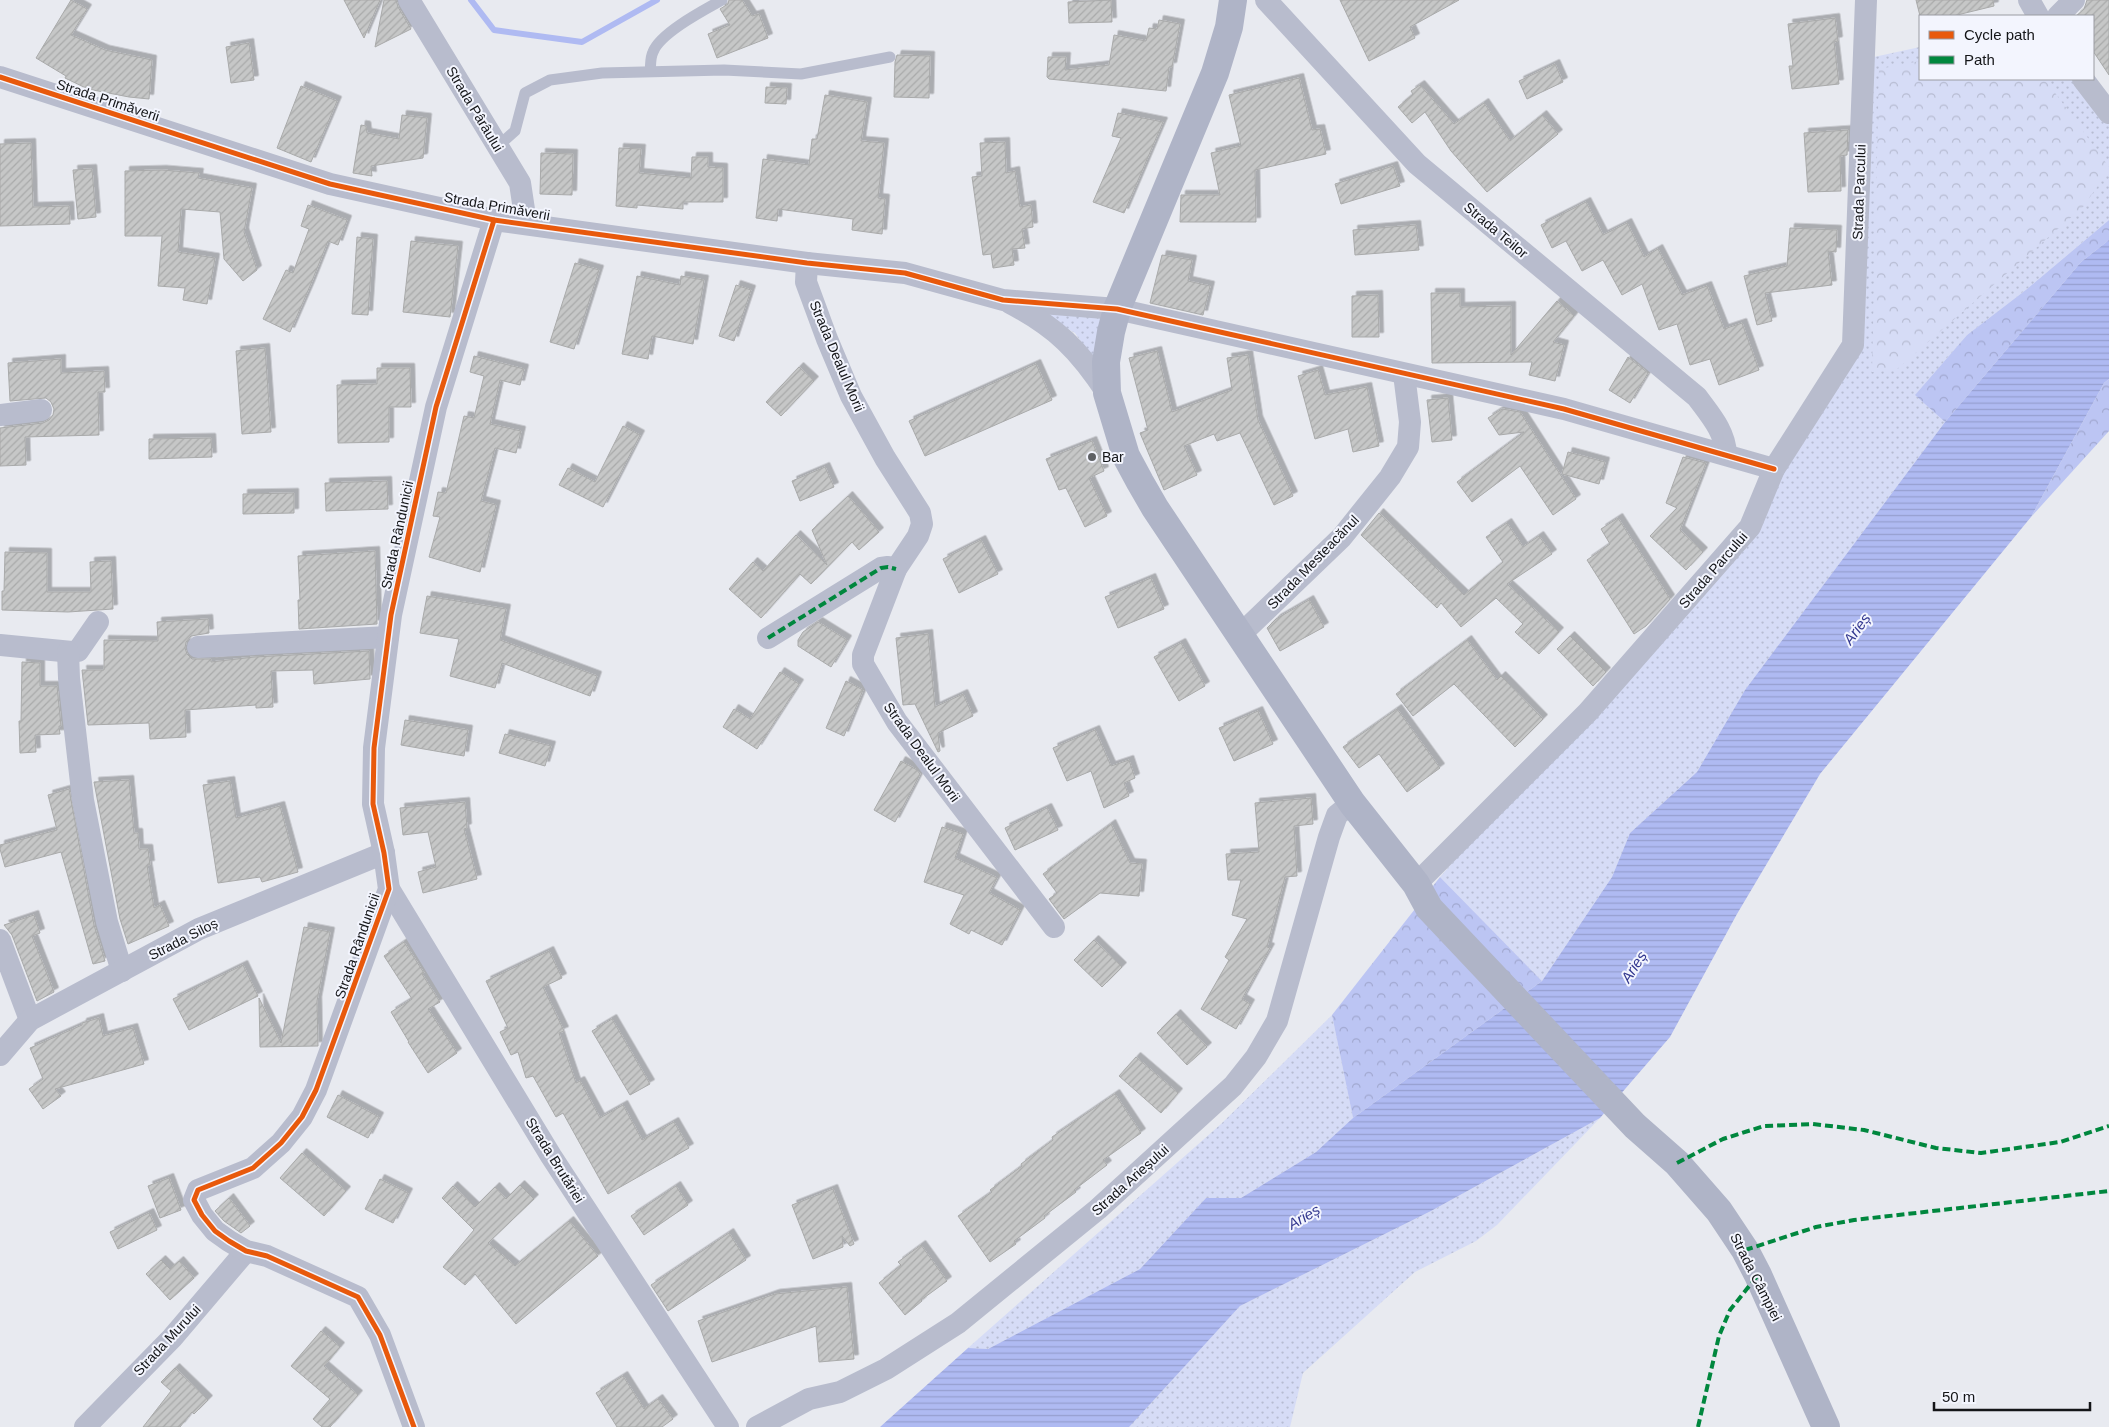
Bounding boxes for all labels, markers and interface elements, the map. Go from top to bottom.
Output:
legend [1919,15,2094,80]
text: Cycle path [1964,26,2035,43]
text: Path [1964,51,1995,68]
street label: Strada Pârâului [443,64,507,154]
street label: Strada Primăverii [54,76,162,124]
street label: Strada Parcului [1849,144,1869,240]
street label: Strada Primăverii [443,189,551,223]
street label: Strada Teilor [1461,199,1531,262]
street label: Strada Dealul Morii [806,298,868,414]
place label: Bar [1102,449,1124,465]
marker: Bar [1086,451,1098,463]
street label: Strada Rândunicii [378,479,416,591]
street label: Strada Mesteacănul [1264,512,1362,612]
street label: Strada Parcului [1676,529,1750,611]
water label: Arieș [1839,610,1874,648]
street label: Strada Dealul Morii [881,699,963,805]
street label: Strada Rândunicii [331,891,383,1001]
street label: Strada Siloș [146,915,220,963]
water label: Arieș [1617,947,1650,987]
street label: Strada Brutăriei [522,1115,588,1205]
street label: Strada Arieșului [1088,1141,1172,1219]
water label: Arieș [1284,1200,1323,1233]
street label: Strada Câmpiei [1727,1230,1785,1324]
street label: Strada Murului [130,1301,204,1379]
scale bar [1934,1380,2090,1412]
text: 50 m [1942,1388,1975,1405]

